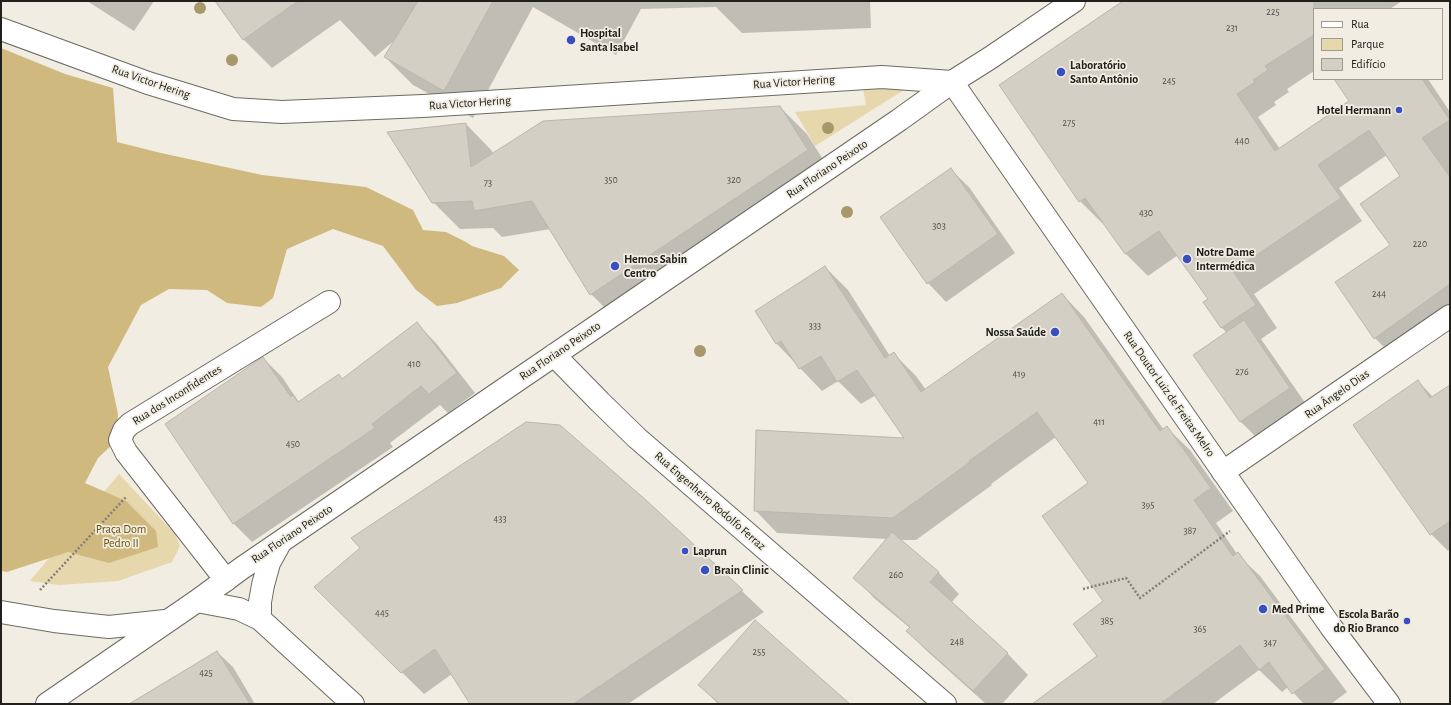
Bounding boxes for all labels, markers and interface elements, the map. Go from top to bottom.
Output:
house number: 225 [1266,6,1280,18]
legend [1313,8,1443,80]
text: Rua [1351,18,1369,30]
house number: 231 [1226,22,1238,34]
place label: Hospital Santa Isabel [580,26,638,54]
marker: Hospital Santa Isabel [565,34,577,46]
text: Parque [1351,38,1384,50]
place label: Laboratório Santo Antônio [1070,58,1138,86]
text: Edifício [1351,58,1386,70]
street label: Rua Victor Hering [110,62,192,102]
marker: Laboratório Santo Antônio [1055,66,1067,78]
street label: Rua Victor Hering [753,72,835,92]
house number: 245 [1162,75,1176,87]
street label: Rua Victor Hering [429,93,511,113]
place label: Hotel Hermann [1316,103,1391,117]
marker: Hotel Hermann [1394,105,1404,115]
house number: 275 [1063,117,1075,129]
house number: 440 [1235,135,1249,147]
street label: Rua Floriano Peixoto [784,136,870,202]
house number: 350 [604,174,618,186]
house number: 320 [727,174,741,186]
house number: 73 [484,177,492,189]
house number: 430 [1139,207,1153,219]
house number: 303 [932,220,946,232]
house number: 220 [1413,238,1427,250]
place label: Notre Dame Intermédica [1196,245,1255,273]
place label: Hemos Sabin Centro [624,252,687,280]
marker: Notre Dame Intermédica [1181,253,1193,265]
marker: Hemos Sabin Centro [609,260,621,272]
house number: 244 [1372,288,1386,300]
street label: Rua Floriano Peixoto [517,318,603,384]
house number: 333 [809,320,821,332]
place label: Nossa Saúde [985,325,1046,339]
marker: Nossa Saúde [1049,326,1061,338]
street label: Rua Doutor Luiz de Freitas Melro [1120,328,1218,460]
house number: 410 [407,358,421,370]
street label: Rua dos Inconfidentes [130,362,224,428]
house number: 276 [1235,366,1249,378]
street label: Rua Ângelo Dias [1302,366,1372,422]
house number: 419 [1013,368,1025,380]
house number: 411 [1093,416,1105,428]
house number: 450 [286,438,300,450]
street label: Rua Engenheiro Rodolfo Ferraz [651,449,769,553]
house number: 395 [1142,499,1154,511]
street label: Rua Floriano Peixoto [249,501,335,567]
house number: 433 [493,513,507,525]
park label: Praça Dom Pedro II [96,522,146,550]
house number: 387 [1183,525,1197,537]
place label: Laprun [693,544,727,558]
marker: Laprun [680,546,690,556]
place label: Brain Clinic [714,563,769,577]
marker: Brain Clinic [699,564,711,576]
house number: 260 [889,569,903,581]
place label: Med Prime [1272,602,1324,616]
marker: Med Prime [1257,603,1269,615]
house number: 445 [375,607,389,619]
place label: Escola Barão do Rio Branco [1333,607,1399,635]
house number: 385 [1100,615,1114,627]
marker: Escola Barão do Rio Branco [1402,616,1412,626]
house number: 365 [1194,623,1206,635]
house number: 248 [950,636,964,648]
house number: 347 [1263,637,1277,649]
house number: 255 [753,646,765,658]
house number: 425 [199,667,213,679]

